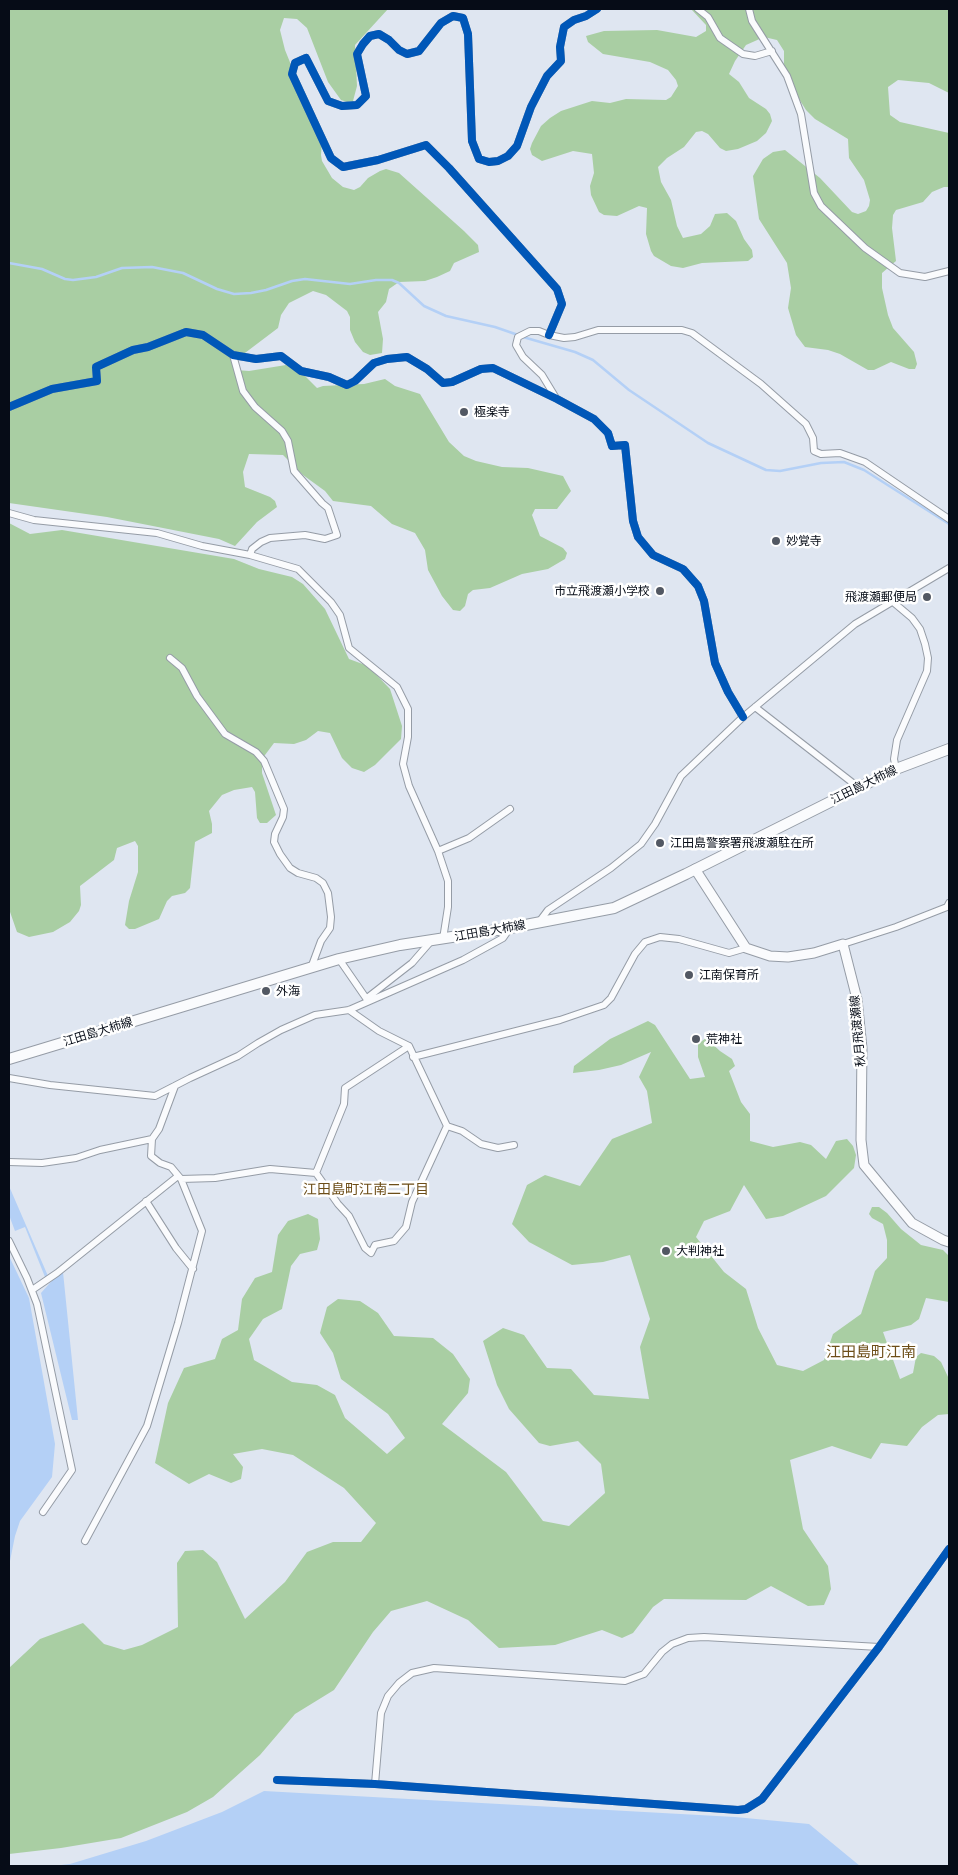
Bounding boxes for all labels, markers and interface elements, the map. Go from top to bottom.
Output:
place label: 極楽寺 [474,405,510,419]
marker: 極楽寺 [458,406,470,418]
place label: 妙覚寺 [786,534,822,548]
marker: 妙覚寺 [770,535,782,547]
place label: 市立飛渡瀬小学校 [554,584,650,598]
marker: 市立飛渡瀬小学校 [654,585,666,597]
place label: 飛渡瀬郵便局 [845,590,917,604]
marker: 飛渡瀬郵便局 [921,591,933,603]
street label: 江田島大柿線 [828,763,900,807]
place label: 江田島警察署飛渡瀬駐在所 [670,836,814,850]
marker: 江田島警察署飛渡瀬駐在所 [654,837,666,849]
street label: 江田島大柿線 [453,918,527,944]
place label: 江南保育所 [699,968,759,982]
marker: 江南保育所 [683,969,695,981]
place label: 外海 [276,984,300,998]
marker: 外海 [260,985,272,997]
street label: 秋月飛渡瀬線 [848,995,868,1067]
street label: 江田島大柿線 [61,1015,135,1049]
place label: 荒神社 [706,1032,742,1046]
marker: 荒神社 [690,1033,702,1045]
district label: 江田島町江南二丁目 [303,1182,429,1198]
place label: 大判神社 [676,1244,724,1258]
marker: 大判神社 [660,1245,672,1257]
district label: 江田島町江南 [826,1343,916,1361]

